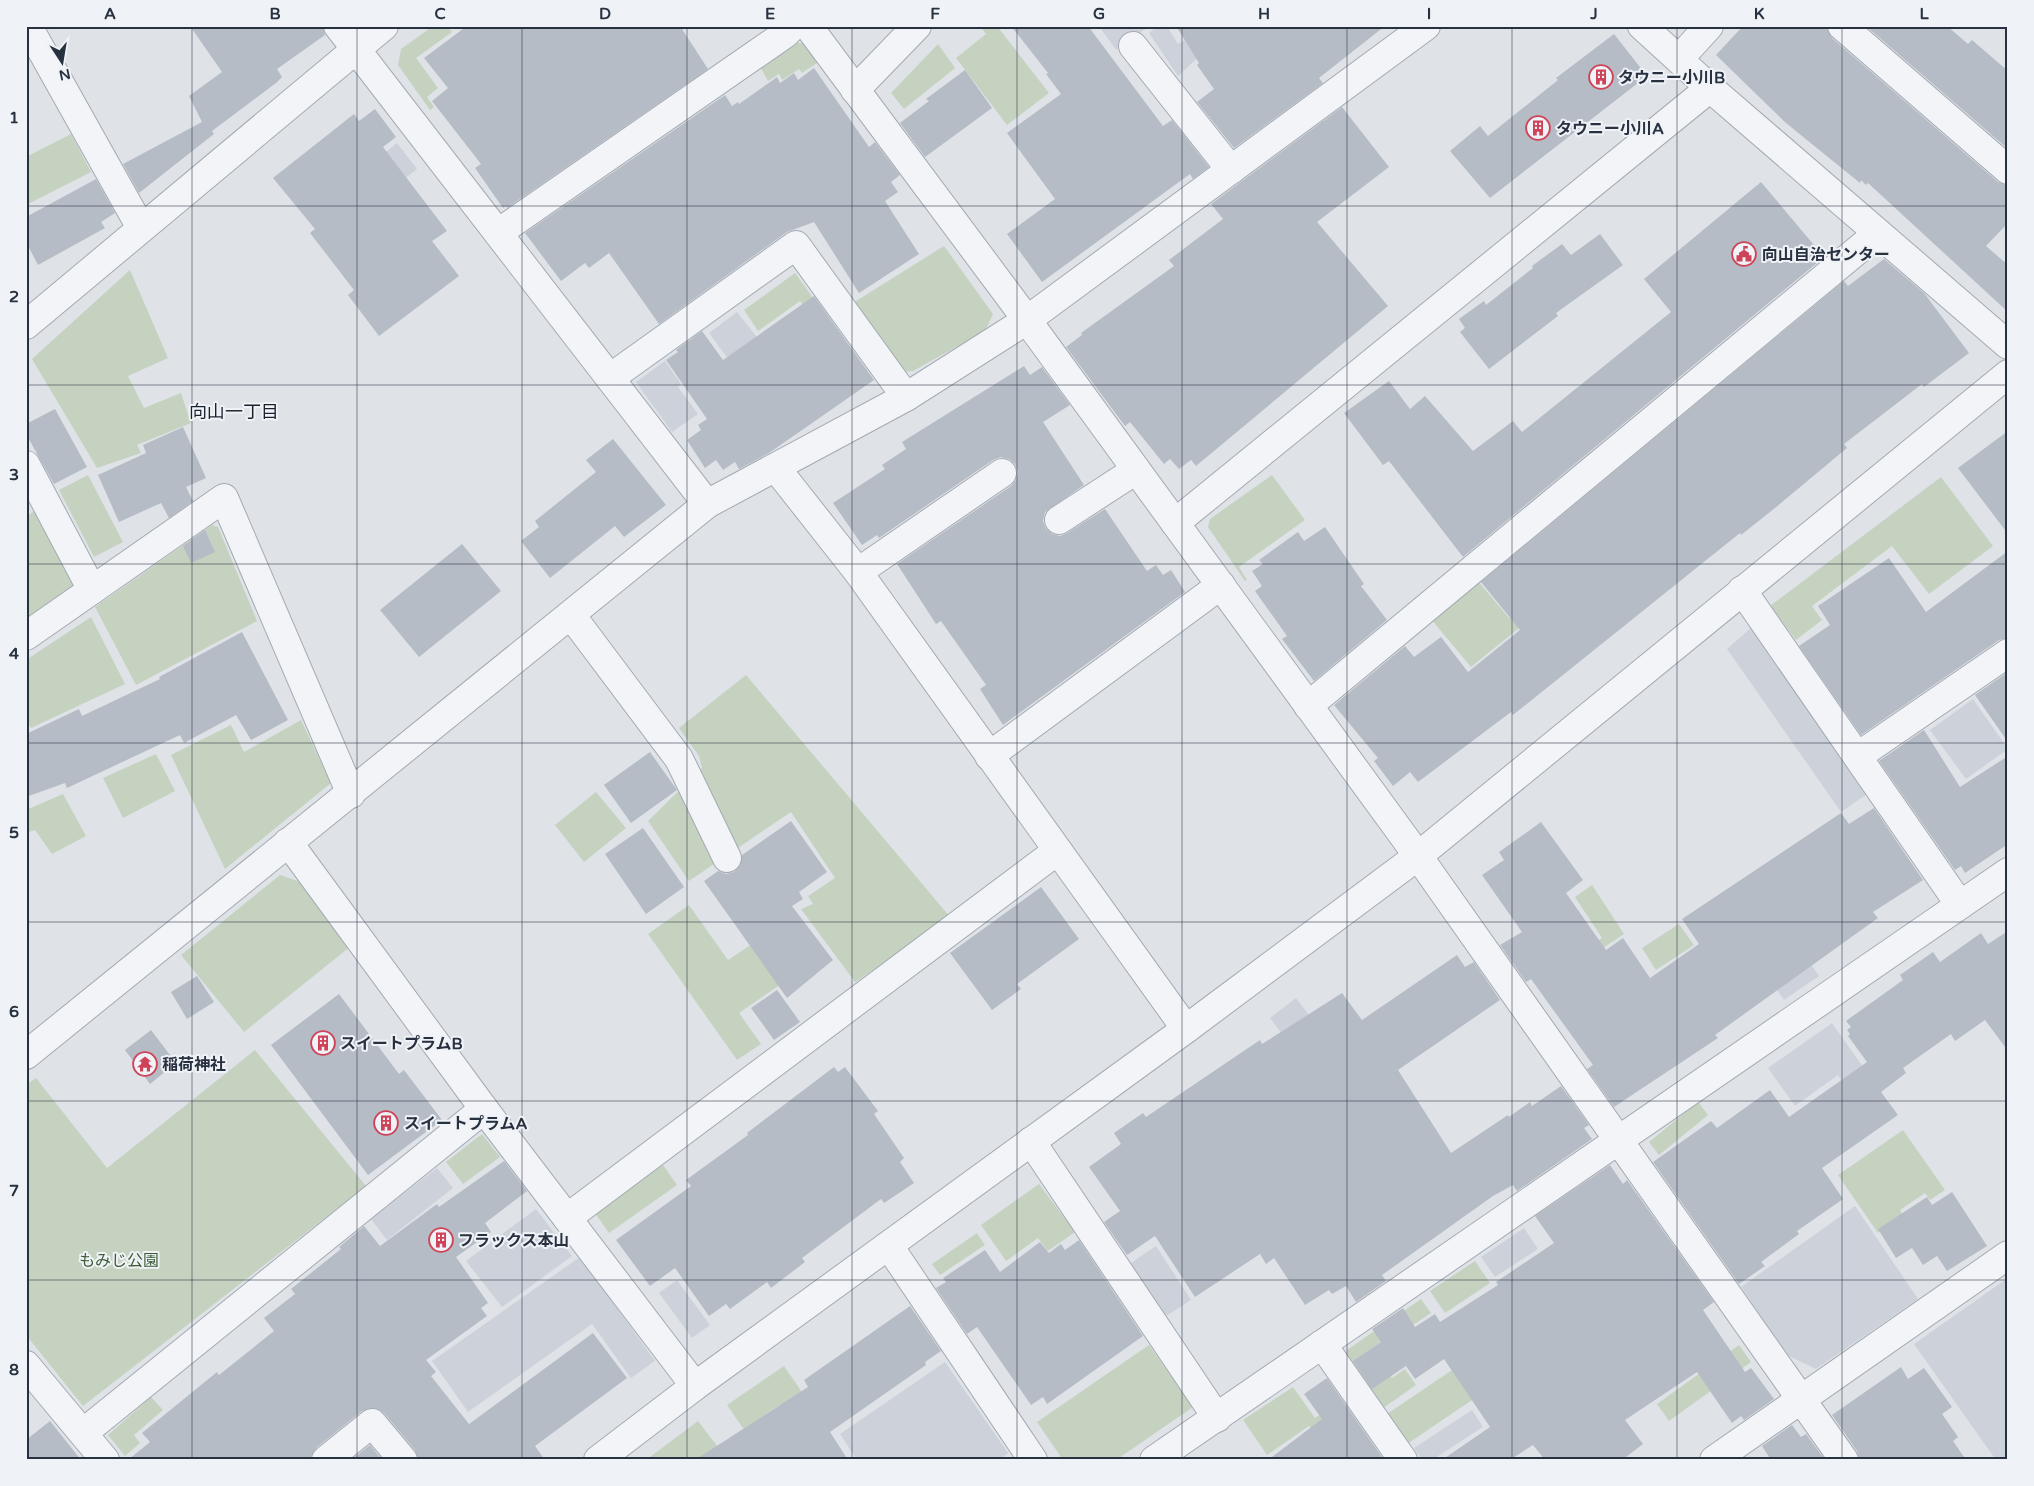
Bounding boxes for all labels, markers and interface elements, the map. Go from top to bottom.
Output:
text: A [104,4,116,24]
text: B [269,4,281,24]
text: C [434,4,446,24]
text: D [599,4,611,24]
text: E [765,4,775,24]
text: F [930,4,940,24]
text: G [1093,4,1105,24]
text: H [1258,4,1270,24]
text: I [1427,4,1431,24]
text: J [1589,4,1598,24]
text: K [1754,4,1765,24]
text: L [1919,4,1929,24]
north arrow [38,38,88,88]
building icon: タウニー小川B [1588,64,1614,90]
text: N [57,65,72,84]
place label: タウニー小川B [1618,68,1725,88]
text: 1 [9,108,19,128]
building icon: タウニー小川A [1525,115,1551,141]
place label: タウニー小川A [1556,119,1664,139]
public building icon: 向山自治センター [1731,241,1757,267]
place label: 向山自治センター [1762,245,1890,265]
text: 2 [9,287,19,307]
district label: 向山一丁目 [189,401,279,423]
text: 3 [9,465,19,485]
text: 4 [9,644,19,664]
text: 5 [9,823,19,843]
text: 6 [9,1002,19,1022]
building icon: スイートプラムB [310,1030,336,1056]
place label: スイートプラムB [340,1034,463,1054]
temple icon: 稲荷神社 [132,1051,158,1077]
place label: 稲荷神社 [162,1055,226,1075]
building icon: スイートプラムA [373,1110,399,1136]
place label: スイートプラムA [404,1114,528,1134]
text: 7 [9,1181,19,1201]
building icon: フラックス本山 [428,1227,454,1253]
place label: フラックス本山 [458,1231,570,1251]
park label: もみじ公園 [79,1251,159,1271]
text: 8 [9,1360,19,1380]

